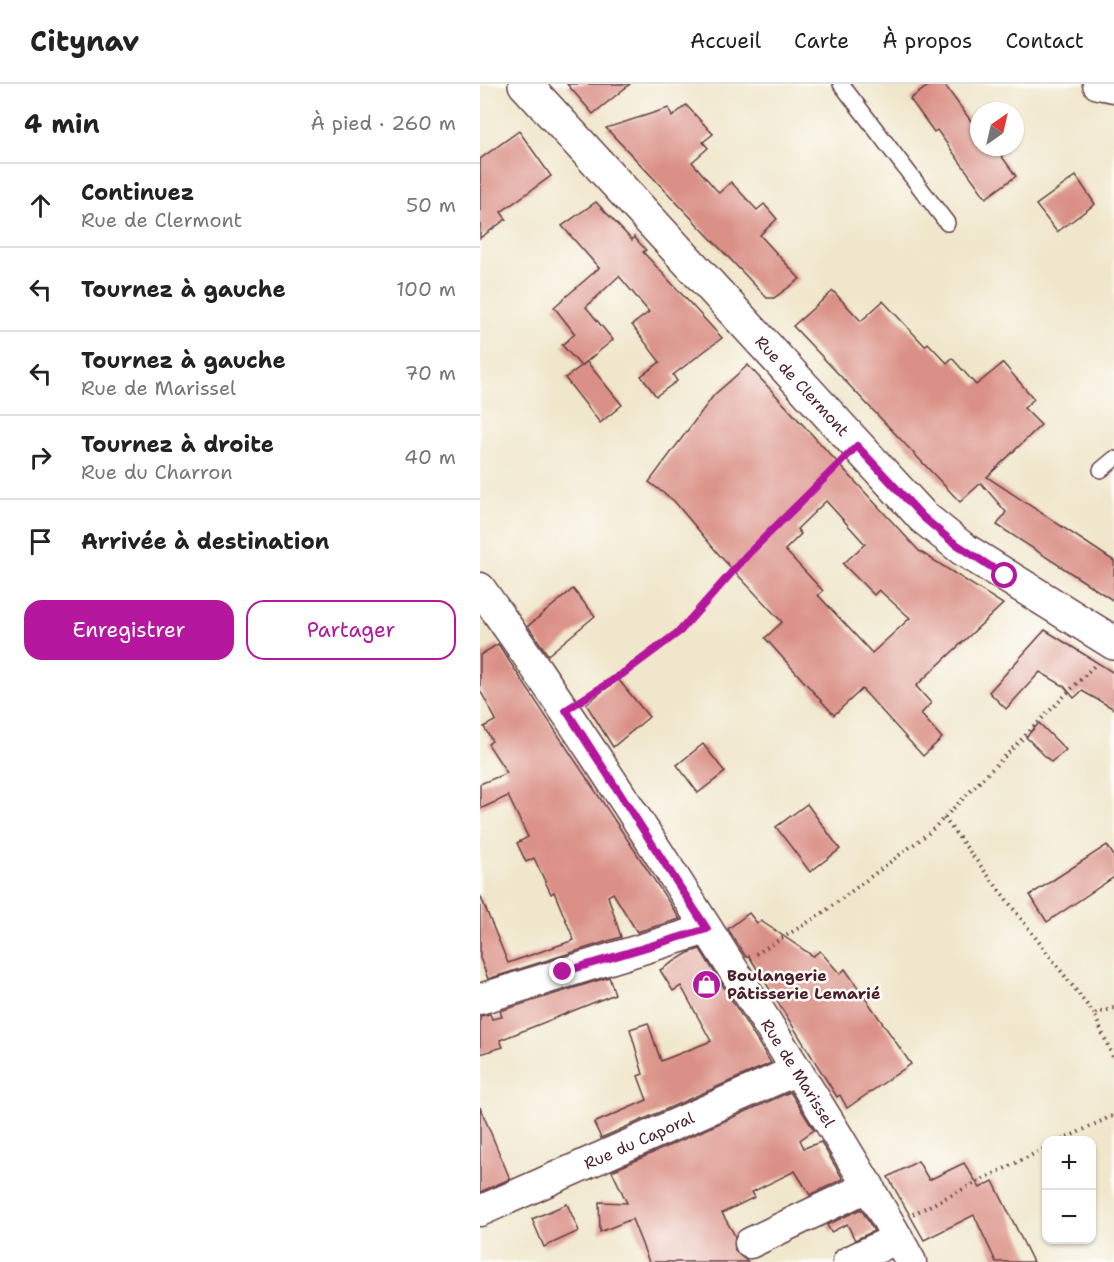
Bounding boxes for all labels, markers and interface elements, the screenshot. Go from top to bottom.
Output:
text: Citynav [30,22,139,60]
text: Accueil [690,27,761,55]
text: Carte [794,27,849,55]
text: À propos [882,27,972,55]
text: Contact [1005,27,1084,55]
north arrow [970,102,1024,156]
text: 4 min [24,106,100,141]
text: À pied · 260 m [311,110,456,136]
text: Continuez [81,178,194,207]
icon: ahead [24,189,57,222]
text: 50 m [406,192,456,218]
text: Rue de Clermont [81,207,242,233]
icon: left [24,273,57,306]
text: Tournez à gauche [81,275,286,304]
text: 100 m [396,276,456,302]
street label: Rue de Clermont [751,331,854,441]
text: Tournez à gauche [81,346,286,375]
icon: left [24,357,57,390]
text: 70 m [404,360,456,386]
text: Rue de Marissel [81,375,236,401]
text: Tournez à droite [81,430,274,459]
icon: right [24,441,57,474]
text: 40 m [404,444,456,470]
text: Rue du Charron [81,459,233,485]
icon: arrive [24,525,57,558]
text: Arrivée à destination [81,527,329,556]
route start [991,562,1017,588]
button: Enregistrer [24,600,234,660]
button: Partager [246,600,456,660]
route end [549,958,575,984]
place label: Boulangerie Pâtisserie Lemarié [727,965,881,1004]
shop icon: Boulangerie Pâtisserie Lemarié [690,968,722,1000]
street label: Rue de Marissel [756,1015,840,1131]
street label: Rue du Caporal [581,1107,697,1174]
map controls [1042,1136,1096,1244]
button: + [1042,1136,1096,1190]
button: − [1042,1190,1096,1244]

